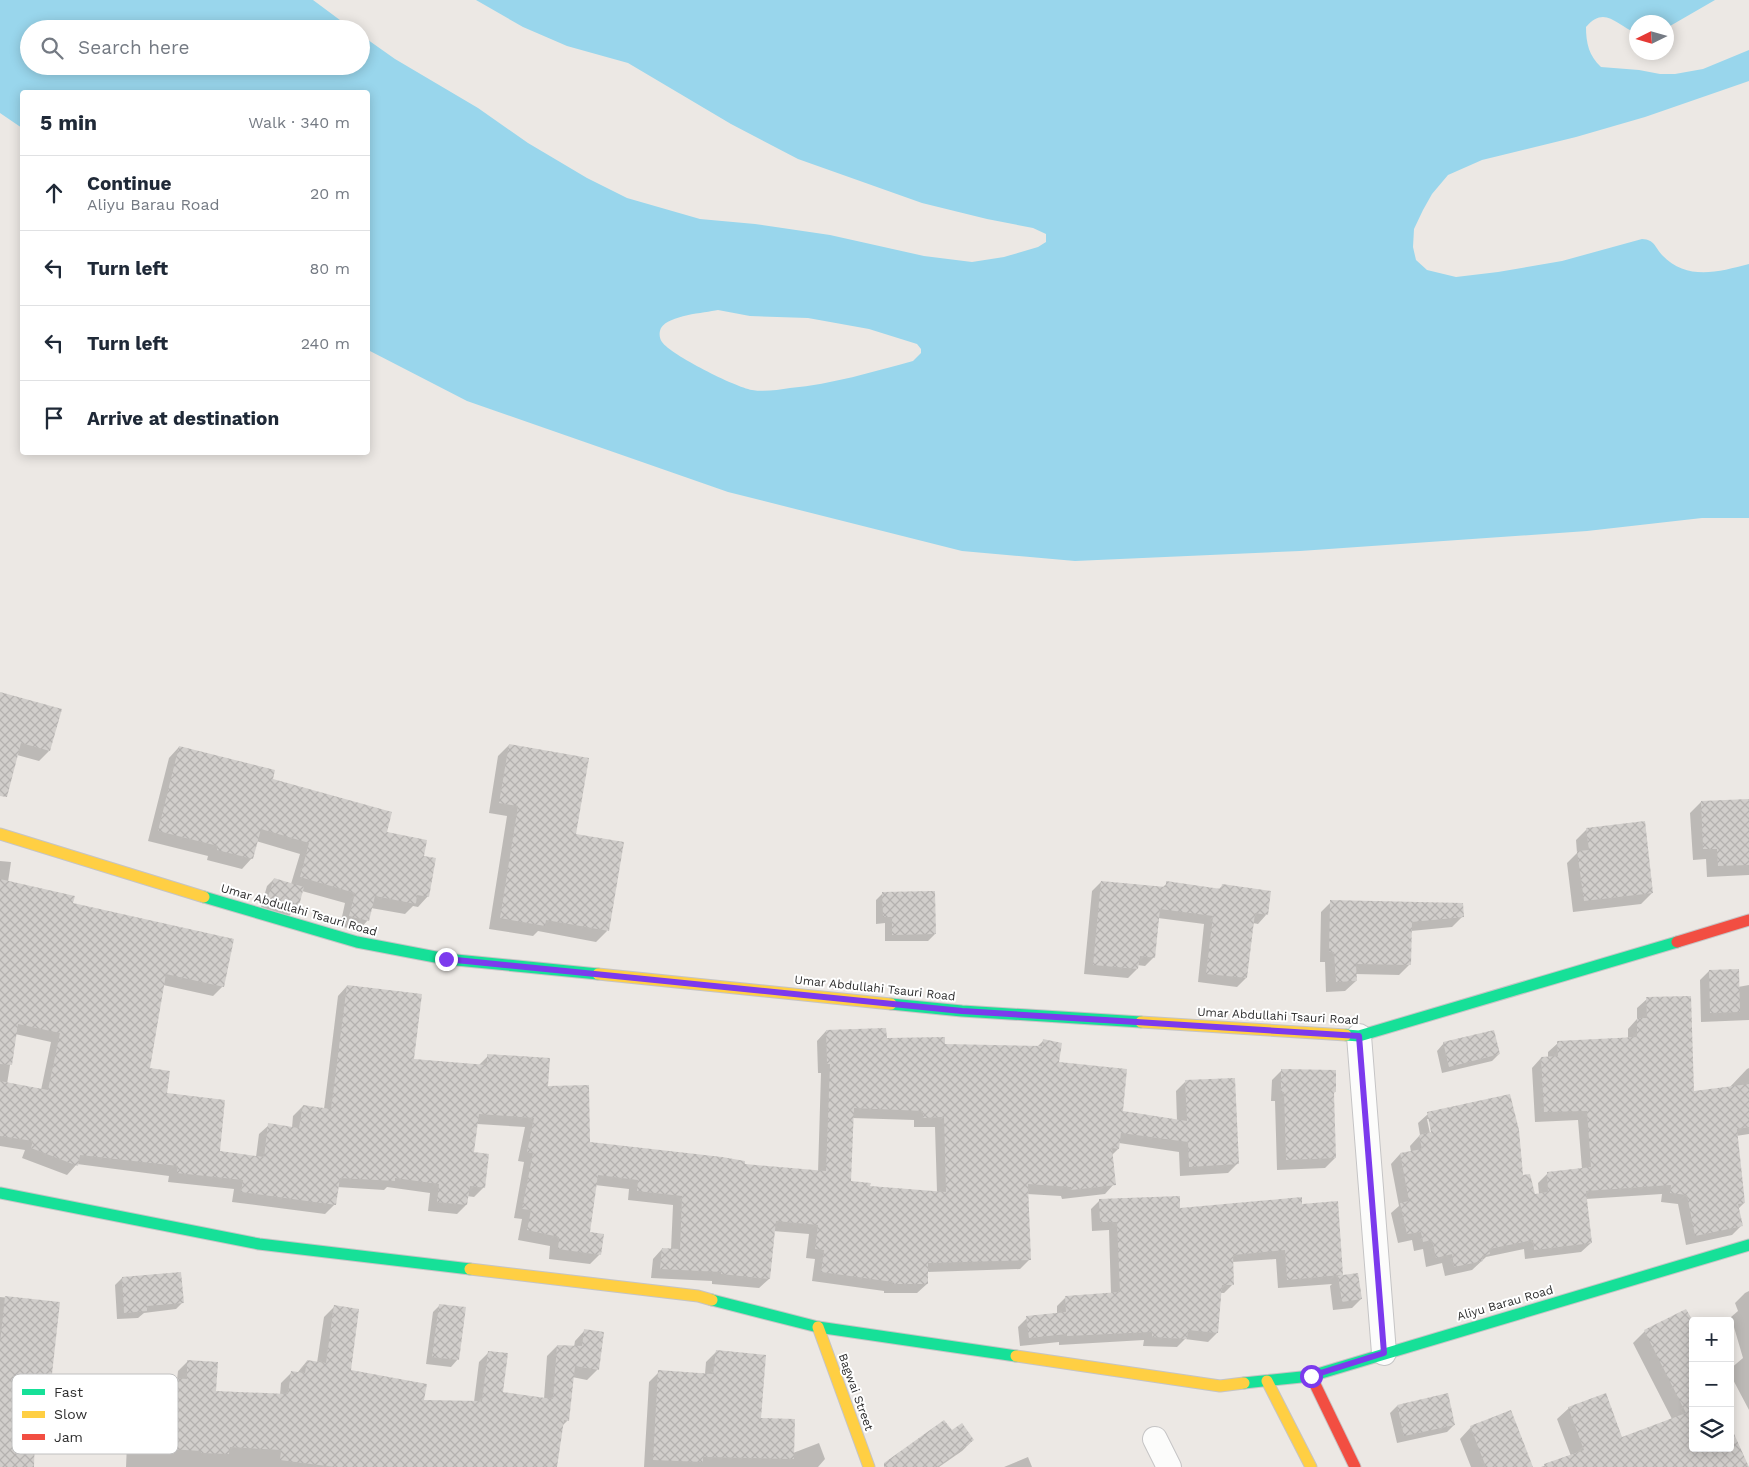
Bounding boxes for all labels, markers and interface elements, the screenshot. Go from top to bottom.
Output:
north arrow [1629,15,1674,60]
search box [20,20,370,75]
icon: search [38,34,66,62]
text: Search here [78,36,189,59]
text: 5 min [40,110,97,135]
text: Walk · 340 m [248,113,350,132]
text: Continue [87,172,171,195]
icon: ahead [40,179,68,207]
text: 20 m [310,184,350,203]
text: Aliyu Barau Road [87,195,220,214]
icon: left [40,254,68,282]
text: Turn left [87,257,168,280]
text: 80 m [309,259,350,278]
icon: left [40,329,68,357]
text: Turn left [87,332,168,355]
text: 240 m [301,334,350,353]
icon: arrive [40,404,68,432]
text: Arrive at destination [87,407,279,430]
street label: Umar Abdullahi Tsauri Road [219,881,379,939]
route end [435,948,458,971]
street label: Umar Abdullahi Tsauri Road [794,973,956,1003]
street label: Umar Abdullahi Tsauri Road [1197,1005,1359,1027]
street label: Aliyu Barau Road [1455,1283,1555,1323]
map controls [1689,1317,1734,1452]
button: + [1689,1317,1734,1362]
street label: Bagwai Street [836,1352,876,1432]
button: − [1689,1362,1734,1407]
route start [1300,1365,1323,1388]
legend [12,1374,178,1454]
text: Fast [54,1384,83,1400]
text: Slow [54,1406,87,1422]
button: layers [1689,1407,1734,1452]
text: Jam [54,1429,83,1445]

